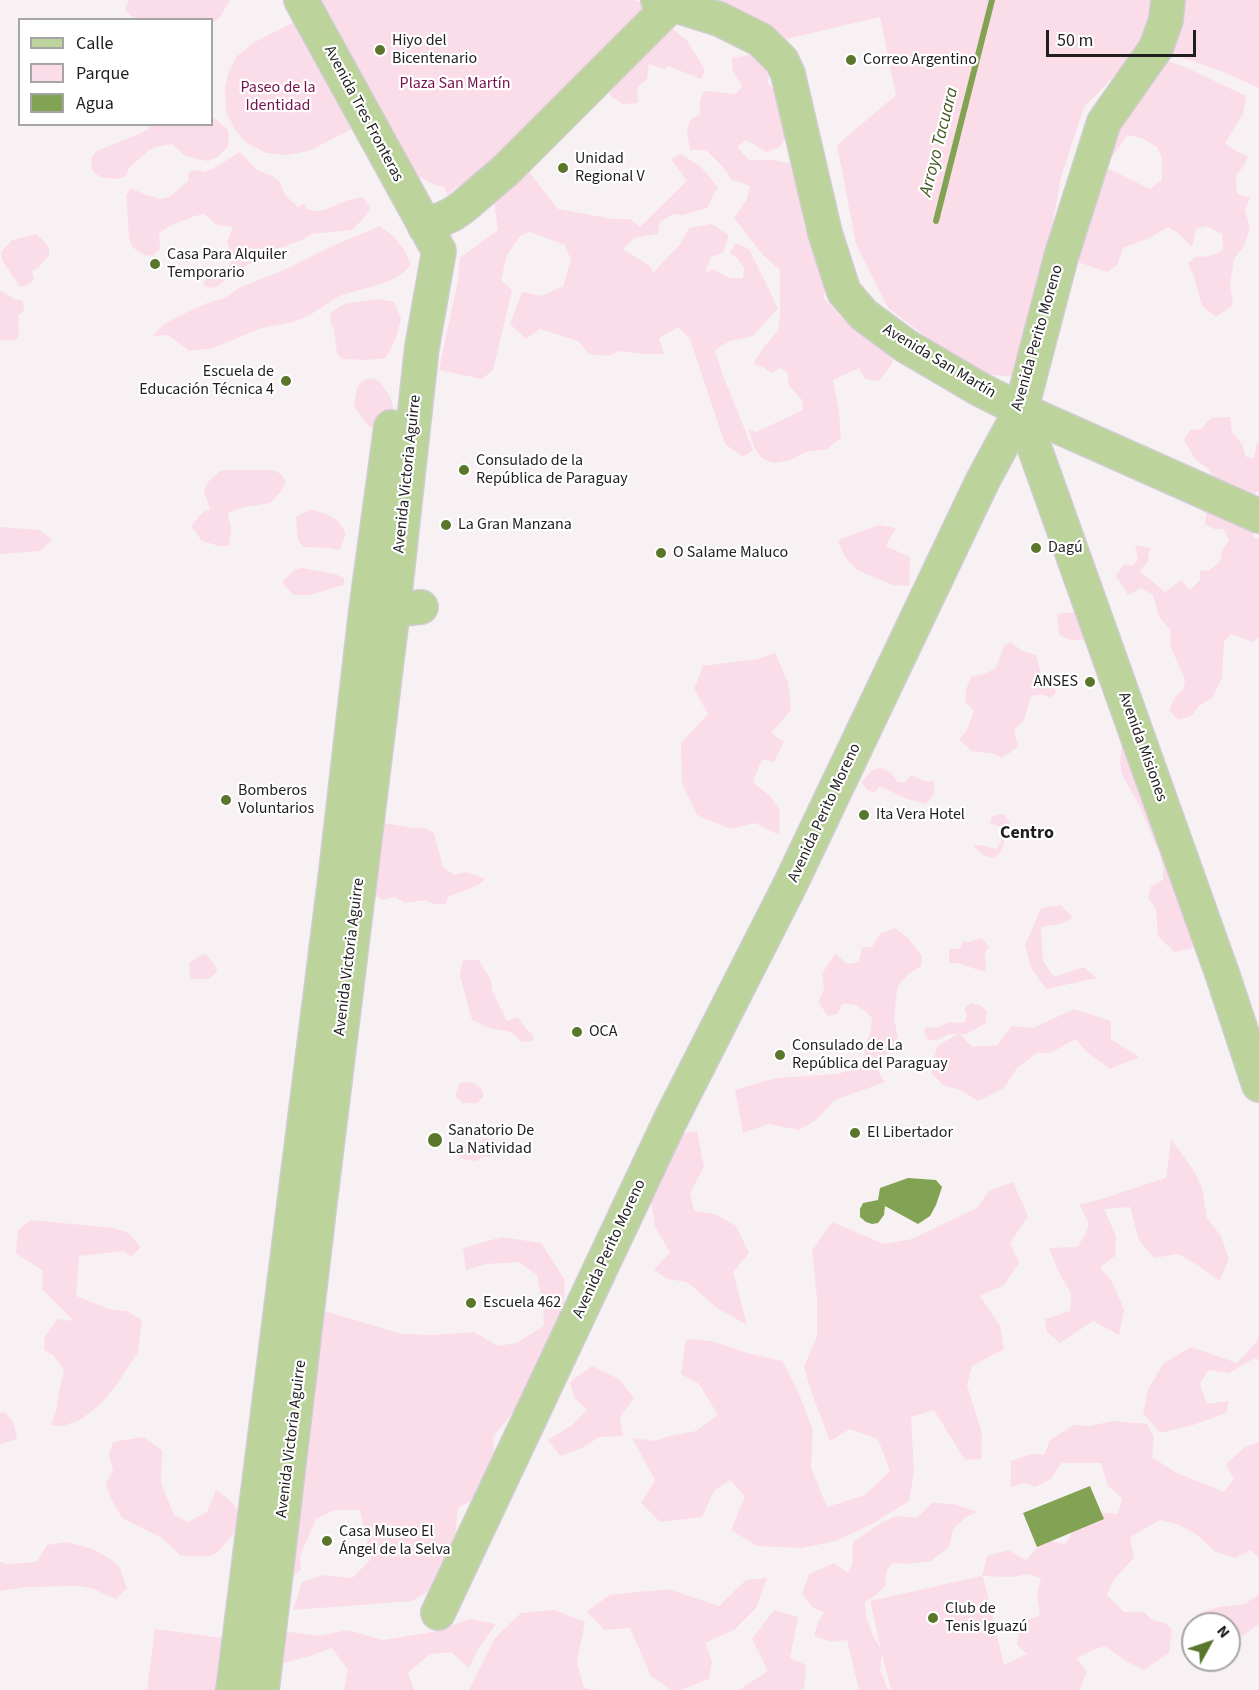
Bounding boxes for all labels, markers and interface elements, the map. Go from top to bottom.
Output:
legend [18,18,213,126]
scale bar [1049,18,1199,56]
text: 50 m [1057,28,1093,53]
text: Calle [76,31,113,56]
place label: Hiyo del Bicentenario [392,31,477,69]
street label: Avenida Tres Fronteras [319,43,407,185]
marker: Hiyo del Bicentenario [373,43,387,57]
place label: Correo Argentino [863,50,977,70]
marker: Correo Argentino [844,53,858,67]
text: Parque [76,61,129,86]
park label: Plaza San Martín [400,74,510,94]
park label: Paseo de la Identidad [240,78,316,116]
water label: Arroyo Tacuara [916,85,964,199]
text: Agua [76,91,114,116]
place label: Unidad Regional V [575,149,645,187]
marker: Unidad Regional V [556,161,570,175]
place label: Casa Para Alquiler Temporario [167,245,287,283]
marker: Casa Para Alquiler Temporario [148,257,162,271]
street label: Avenida Perito Moreno [1008,263,1068,413]
street label: Avenida San Martín [879,321,999,403]
place label: Escuela de Educación Técnica 4 [139,362,274,400]
marker: Escuela de Educación Técnica 4 [279,374,293,388]
street label: Avenida Victoria Aguirre [390,394,426,554]
place label: Consulado de la República de Paraguay [476,451,628,489]
marker: Consulado de la República de Paraguay [457,463,471,477]
place label: La Gran Manzana [458,515,572,535]
marker: La Gran Manzana [439,518,453,532]
place label: Dagú [1048,538,1083,558]
marker: Dagú [1029,541,1043,555]
place label: O Salame Maluco [673,543,788,563]
marker: O Salame Maluco [654,546,668,560]
place label: ANSES [1033,672,1078,692]
marker: ANSES [1083,675,1097,689]
street label: Avenida Misiones [1113,690,1171,804]
street label: Avenida Perito Moreno [784,741,866,885]
place label: Bomberos Voluntarios [238,781,314,819]
marker: Bomberos Voluntarios [219,793,233,807]
place label: Ita Vera Hotel [876,805,965,825]
marker: Ita Vera Hotel [857,808,871,822]
district label: Centro [1000,823,1054,845]
street label: Avenida Victoria Aguirre [331,877,369,1037]
place label: OCA [589,1022,617,1042]
marker: OCA [570,1025,584,1039]
place label: Consulado de La República del Paraguay [792,1036,948,1074]
marker: Consulado de La República del Paraguay [773,1048,787,1062]
place label: Sanatorio De La Natividad [448,1121,534,1159]
place label: El Libertador [867,1123,953,1143]
marker: El Libertador [848,1126,862,1140]
marker: Sanatorio De La Natividad [426,1131,444,1149]
street label: Avenida Perito Moreno [569,1177,651,1321]
place label: Escuela 462 [483,1293,561,1313]
marker: Escuela 462 [464,1296,478,1310]
street label: Avenida Victoria Aguirre [273,1359,311,1519]
place label: Casa Museo El Ángel de la Selva [339,1522,451,1560]
marker: Casa Museo El Ángel de la Selva [320,1534,334,1548]
place label: Club de Tenis Iguazú [945,1599,1027,1637]
marker: Club de Tenis Iguazú [926,1611,940,1625]
north arrow [1181,1612,1241,1672]
text: N [1211,1621,1235,1643]

